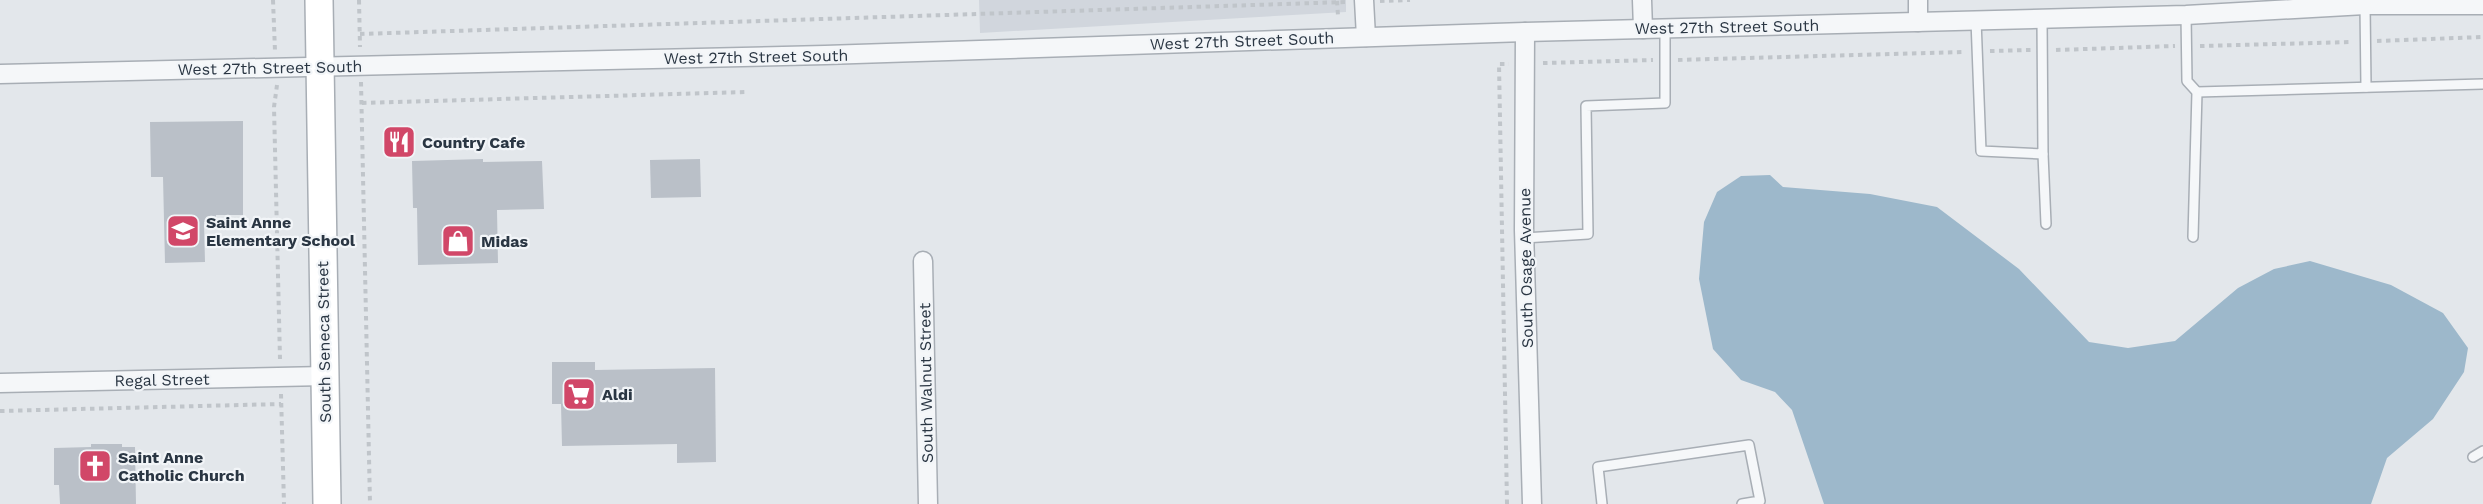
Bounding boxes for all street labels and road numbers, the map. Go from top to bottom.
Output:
street label: West 27th Street South [1635,16,1819,38]
street label: West 27th Street South [1149,28,1335,54]
street label: West 27th Street South [664,46,848,68]
street label: West 27th Street South [178,57,362,79]
street label: South Osage Avenue [1515,188,1537,348]
street label: South Seneca Street [313,261,335,423]
street label: South Walnut Street [915,302,937,463]
street label: Regal Street [114,370,210,390]

